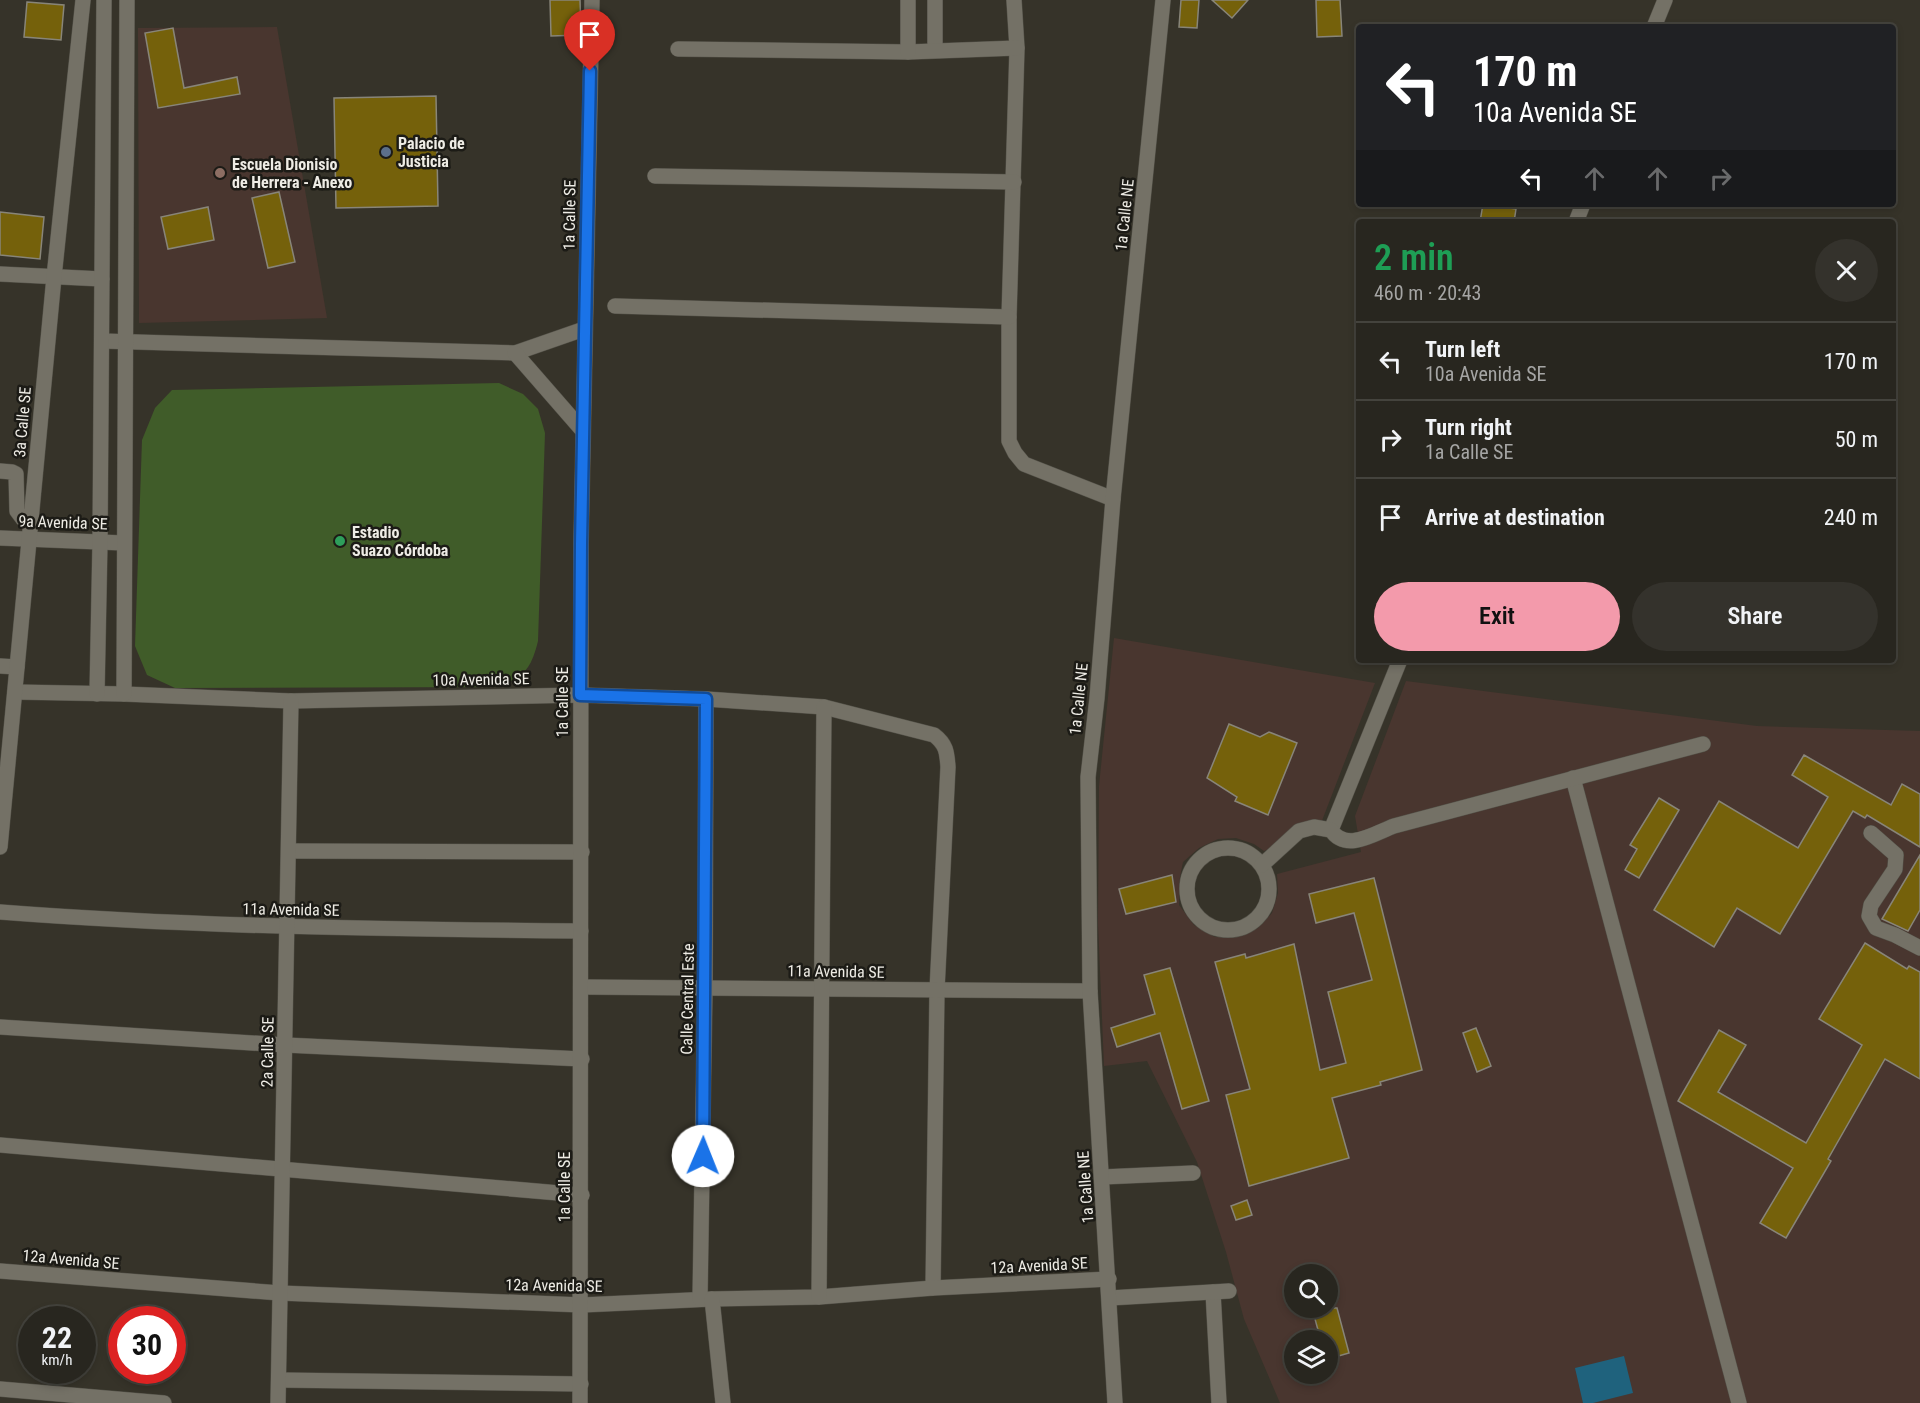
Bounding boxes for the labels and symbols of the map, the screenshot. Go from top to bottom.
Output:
pin [564,9,615,71]
place label: Palacio de Justicia [398,134,465,171]
marker: Palacio de Justicia [379,145,393,159]
place label: Escuela Dionisio de Herrera - Anexo [232,155,352,192]
marker: Escuela Dionisio de Herrera - Anexo [213,166,227,180]
street label: 1a Calle NE [1111,178,1138,252]
street label: 1a Calle SE [559,179,580,251]
street label: 3a Calle SE [10,386,35,458]
street label: 9a Avenida SE [18,511,108,534]
place label: Estadio Suazo Córdoba [352,523,449,560]
marker: Estadio Suazo Córdoba [333,534,347,548]
street label: 1a Calle NE [1065,662,1092,736]
street label: 1a Calle SE [553,667,572,737]
street label: 10a Avenida SE [432,669,530,690]
street label: 11a Avenida SE [242,899,340,920]
street label: Calle Central Este [677,943,698,1055]
street label: 11a Avenida SE [787,961,885,982]
street label: 2a Calle SE [257,1016,278,1088]
position arrow [671,1124,735,1188]
street label: 1a Calle NE [1073,1150,1097,1224]
street label: 1a Calle SE [555,1152,574,1222]
street label: 12a Avenida SE [22,1246,120,1273]
street label: 12a Avenida SE [990,1253,1088,1278]
street label: 12a Avenida SE [505,1275,603,1296]
speed limit sign: 30 [108,1306,186,1384]

